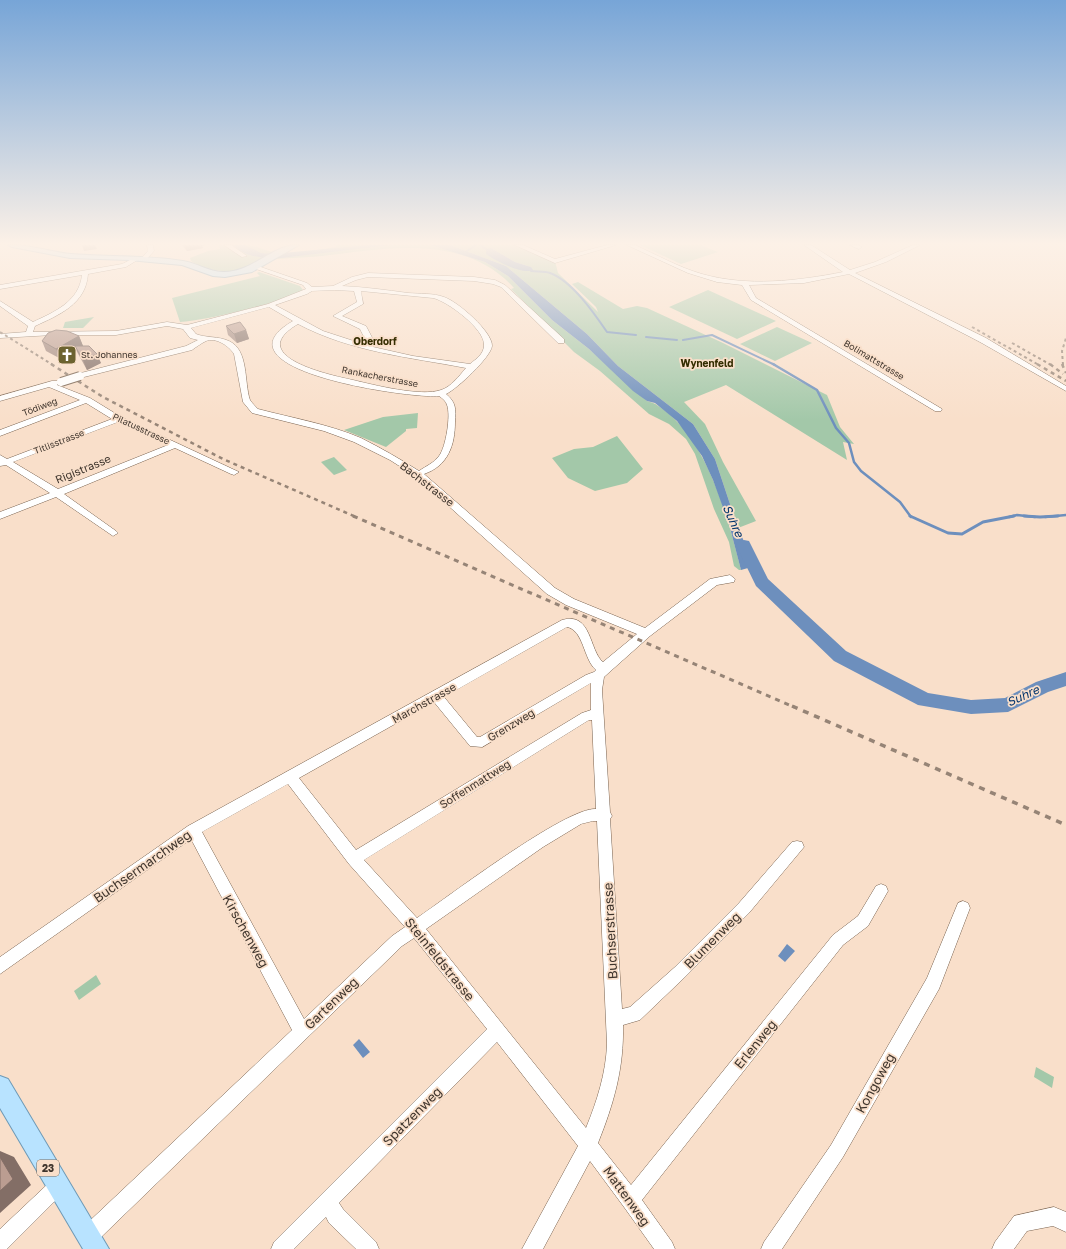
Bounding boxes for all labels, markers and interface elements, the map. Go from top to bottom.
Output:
district label: Oberdorf [353,335,397,347]
street label: Bolimattstrasse [842,337,906,382]
church icon: St. Johannes [56,344,78,366]
place label: St. Johannes [81,349,138,360]
district label: Wynenfeld [681,357,733,369]
street label: Rankacherstrasse [341,364,419,389]
street label: Tödiweg [21,395,59,418]
street label: Pilatusstrasse [111,411,171,447]
street label: Titlisstrasse [32,427,86,456]
street label: Rigistrasse [53,451,113,486]
street label: Bachstrasse [398,458,457,509]
water label: Suhre [720,502,748,540]
street label: Marchstrasse [389,680,458,726]
water label: Suhre [1004,681,1042,709]
street label: Grenzweg [485,705,537,744]
street label: Soffenmattweg [437,757,513,811]
street label: Buchsermarchweg [90,826,194,906]
street label: Buchserstrasse [599,882,621,980]
street label: Kirschenweg [219,892,273,970]
street label: Blumenweg [680,908,744,972]
street label: Steinfeldstrasse [402,914,478,1004]
street label: Gartenweg [301,973,361,1033]
street label: Erlenweg [730,1016,780,1072]
street label: Kongoweg [852,1050,898,1116]
street label: Spatzenweg [379,1083,445,1149]
road number: 23 [37,1160,59,1176]
street label: Mattenweg [600,1163,654,1229]

